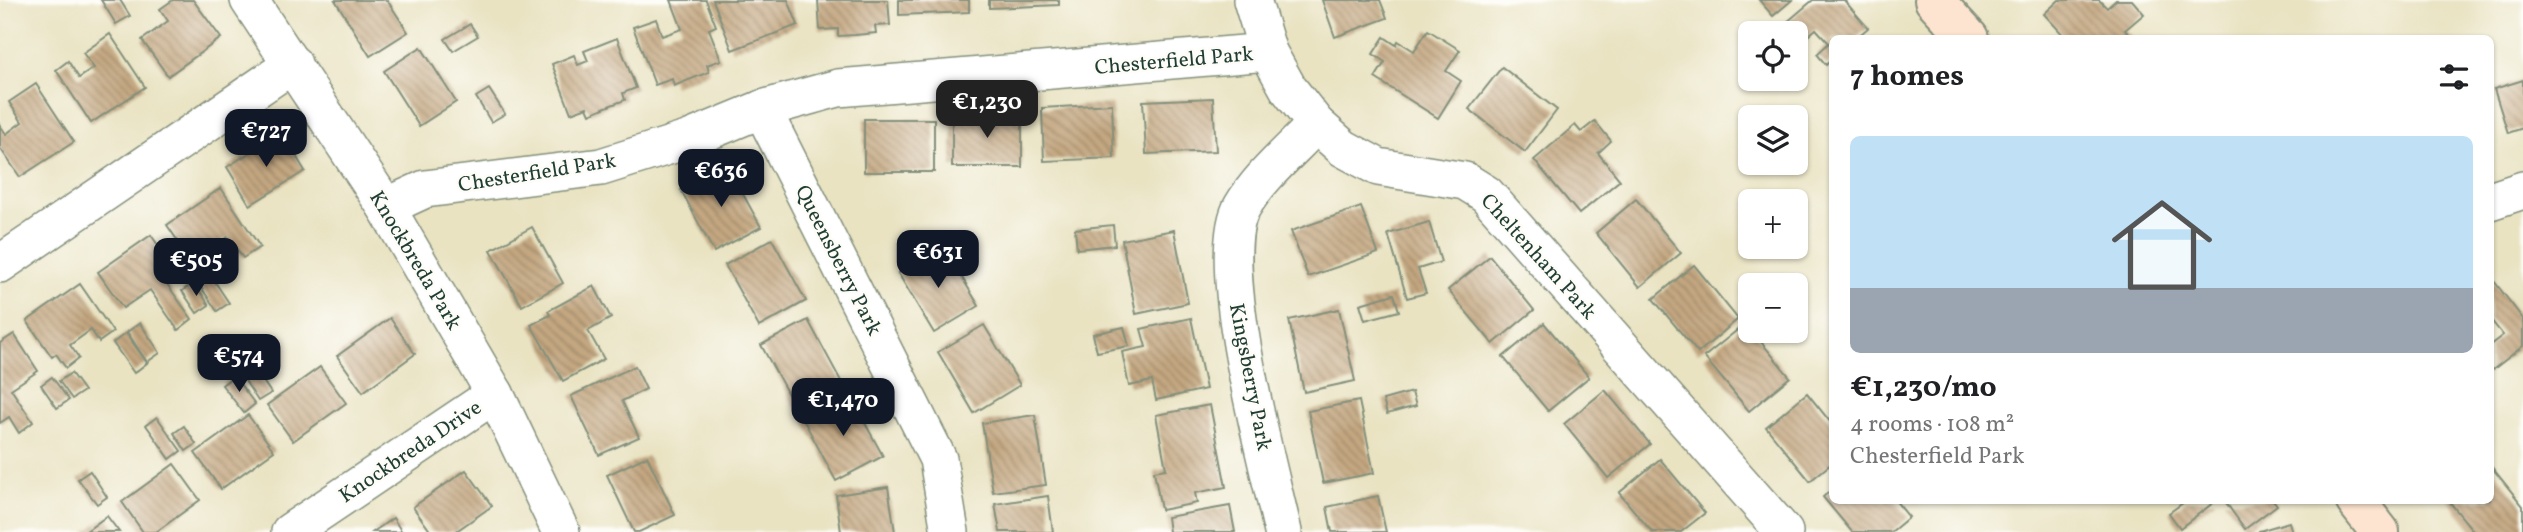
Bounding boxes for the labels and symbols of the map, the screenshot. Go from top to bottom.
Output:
street label: Chesterfield Park [1093,40,1255,83]
pin: €1,230 [930,80,1044,140]
pin: €727 [225,110,307,169]
street label: Chesterfield Park [456,147,619,200]
pin: €636 [680,150,762,209]
street label: Queensberry Park [787,180,888,341]
street label: Knockbreda Park [362,186,468,336]
street label: Cheltenham Park [1473,188,1603,327]
pin: €631 [897,230,979,290]
pin: €505 [155,238,237,298]
street label: Kingsberry Park [1221,301,1278,454]
pin: €574 [198,334,280,394]
pin: €1,470 [786,378,900,438]
street label: Knockbreda Drive [334,394,488,511]

